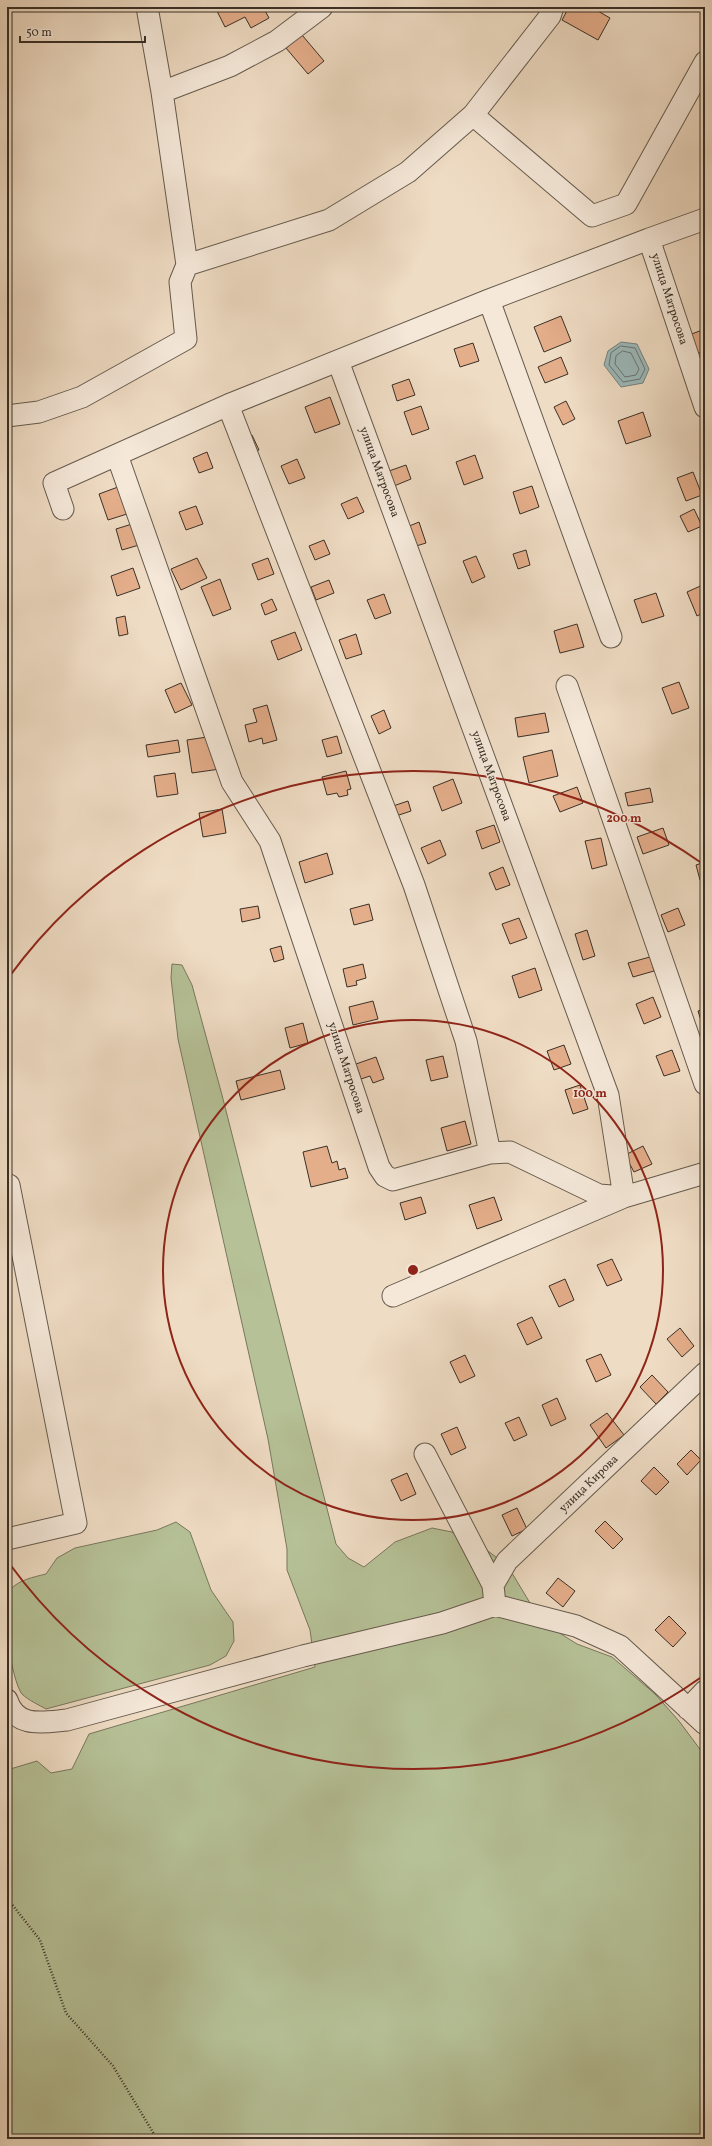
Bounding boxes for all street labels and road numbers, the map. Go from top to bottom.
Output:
street label: улица Матросова [647,251,691,347]
street label: улица Матросова [355,424,403,520]
street label: улица Матросова [467,728,515,824]
street label: улица Матросова [324,1020,368,1116]
street label: улица Кирова [556,1452,622,1516]

